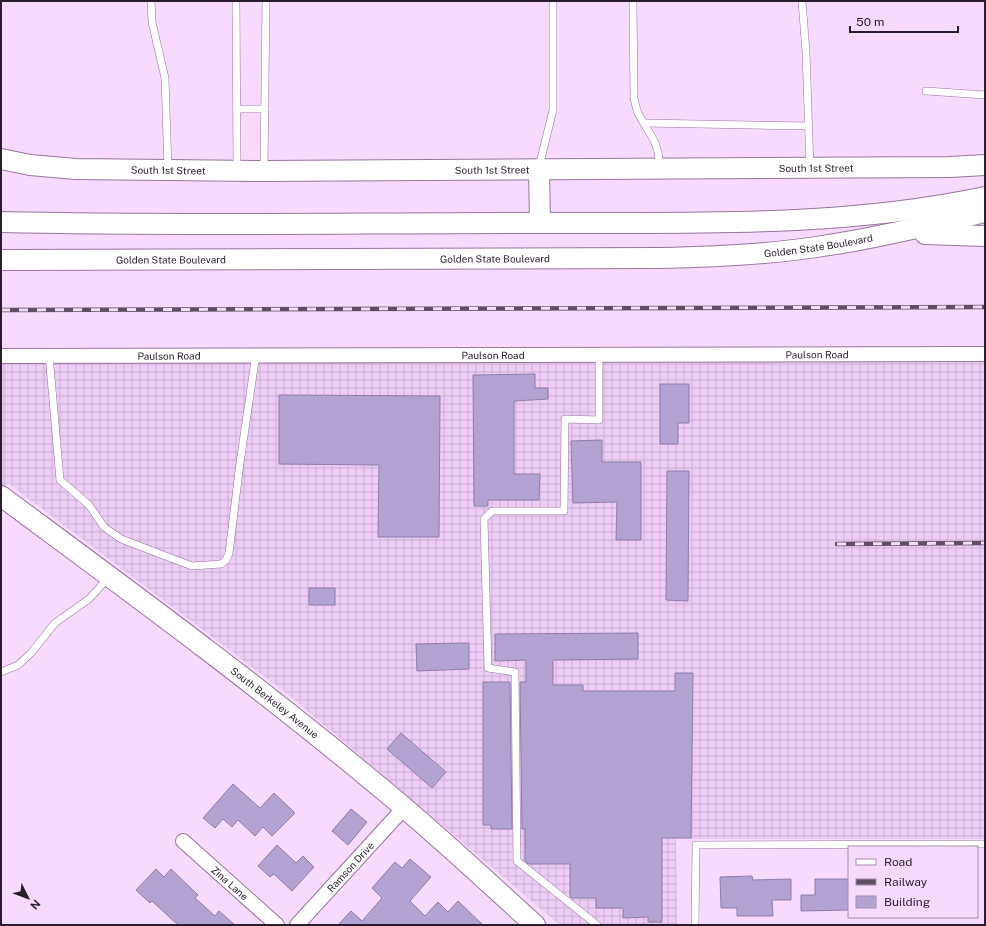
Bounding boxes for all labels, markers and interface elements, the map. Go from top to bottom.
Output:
scale bar [850,8,958,34]
text: 50 m [856,15,884,29]
street label: South 1st Street [779,162,854,174]
street label: South 1st Street [455,163,530,176]
street label: South 1st Street [131,164,206,176]
street label: Golden State Boulevard [763,231,874,259]
street label: Golden State Boulevard [440,252,550,265]
street label: Golden State Boulevard [116,253,226,266]
street label: Paulson Road [785,348,849,360]
street label: Paulson Road [461,349,525,361]
street label: Paulson Road [137,350,201,362]
street label: South Berkeley Avenue [229,664,321,741]
street label: Ramson Drive [324,839,376,894]
legend [848,846,978,918]
text: Road [884,855,912,869]
street label: Zina Lane [209,863,251,903]
text: Railway [884,875,928,889]
north arrow [8,878,48,918]
text: Building [884,895,930,909]
text: N [28,897,43,912]

